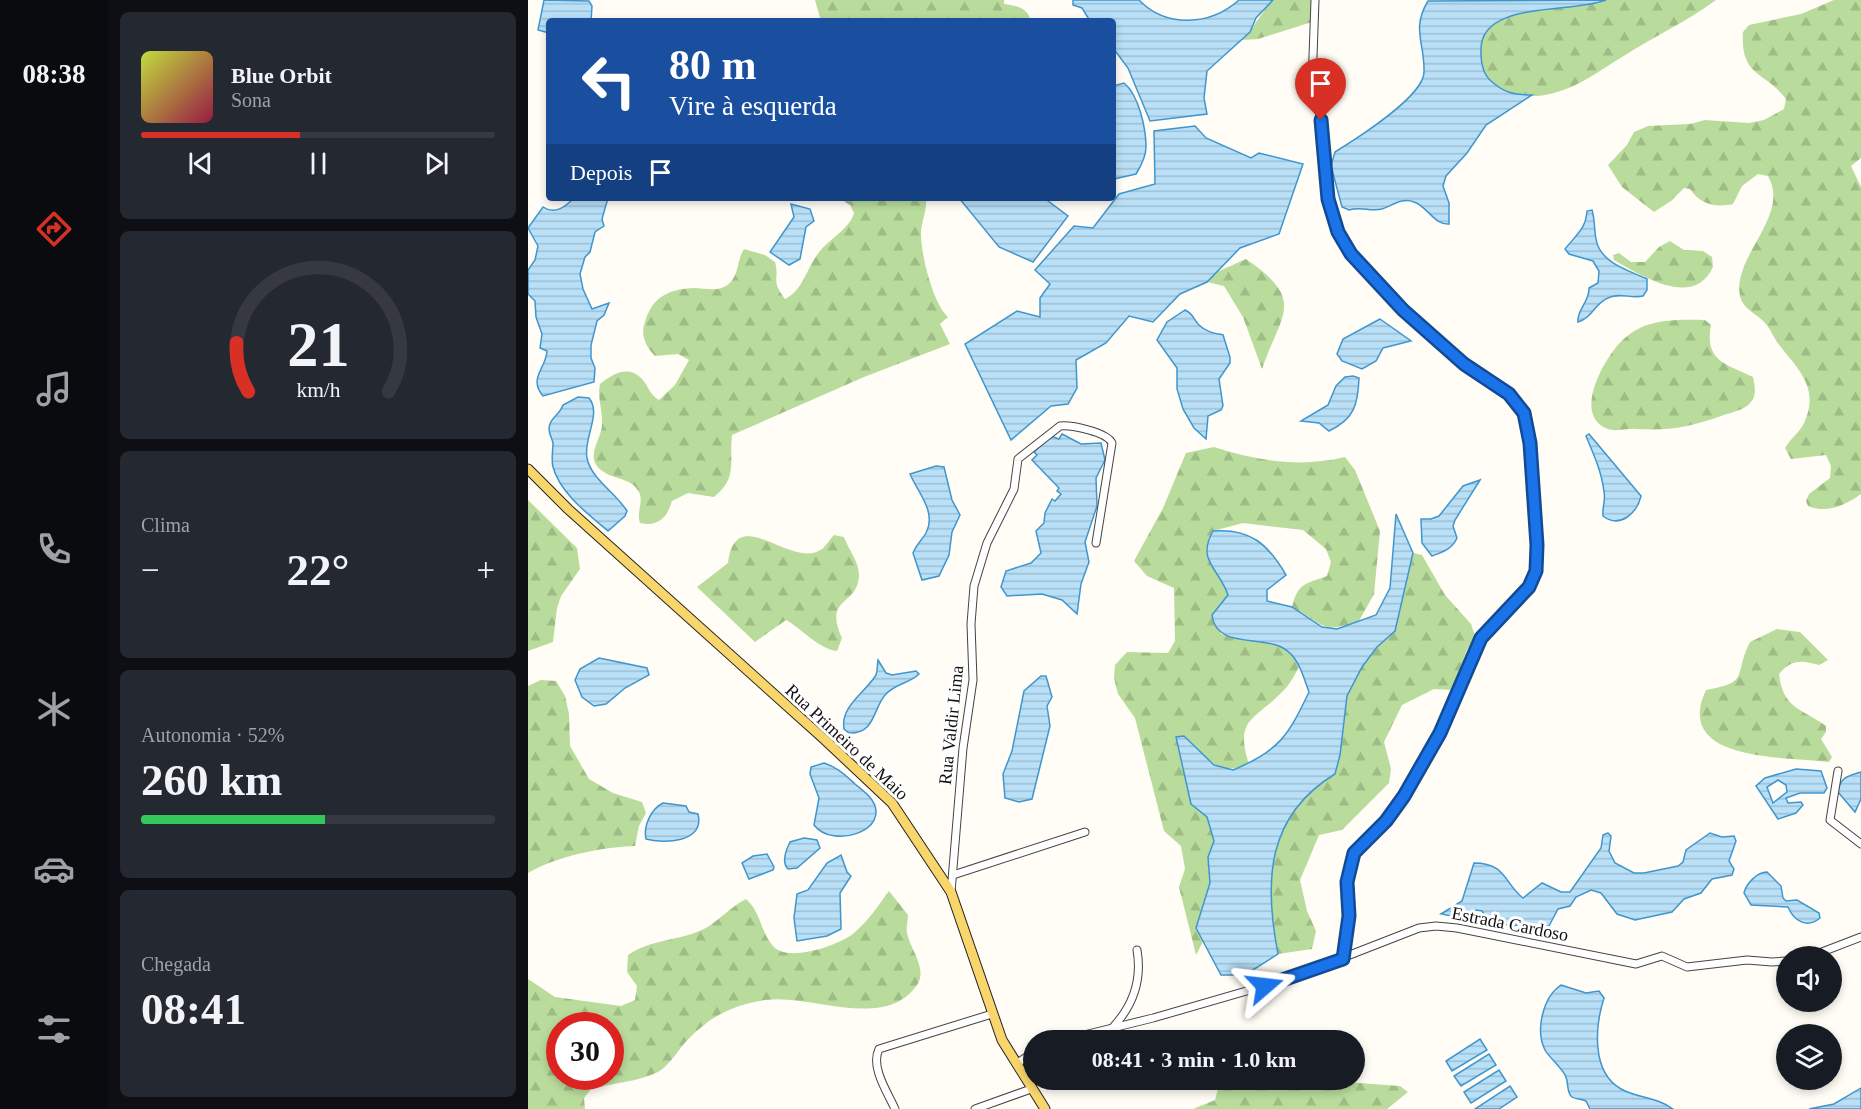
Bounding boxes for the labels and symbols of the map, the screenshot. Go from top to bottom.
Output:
pin [1295,58,1346,120]
street label: Rua Valdir Lima [935,664,967,786]
street label: Rua Primeiro de Maio [781,680,913,804]
street label: Estrada Cardoso [1450,903,1570,945]
position arrow [1233,954,1297,1018]
speed limit sign: 30 [546,1012,624,1090]

